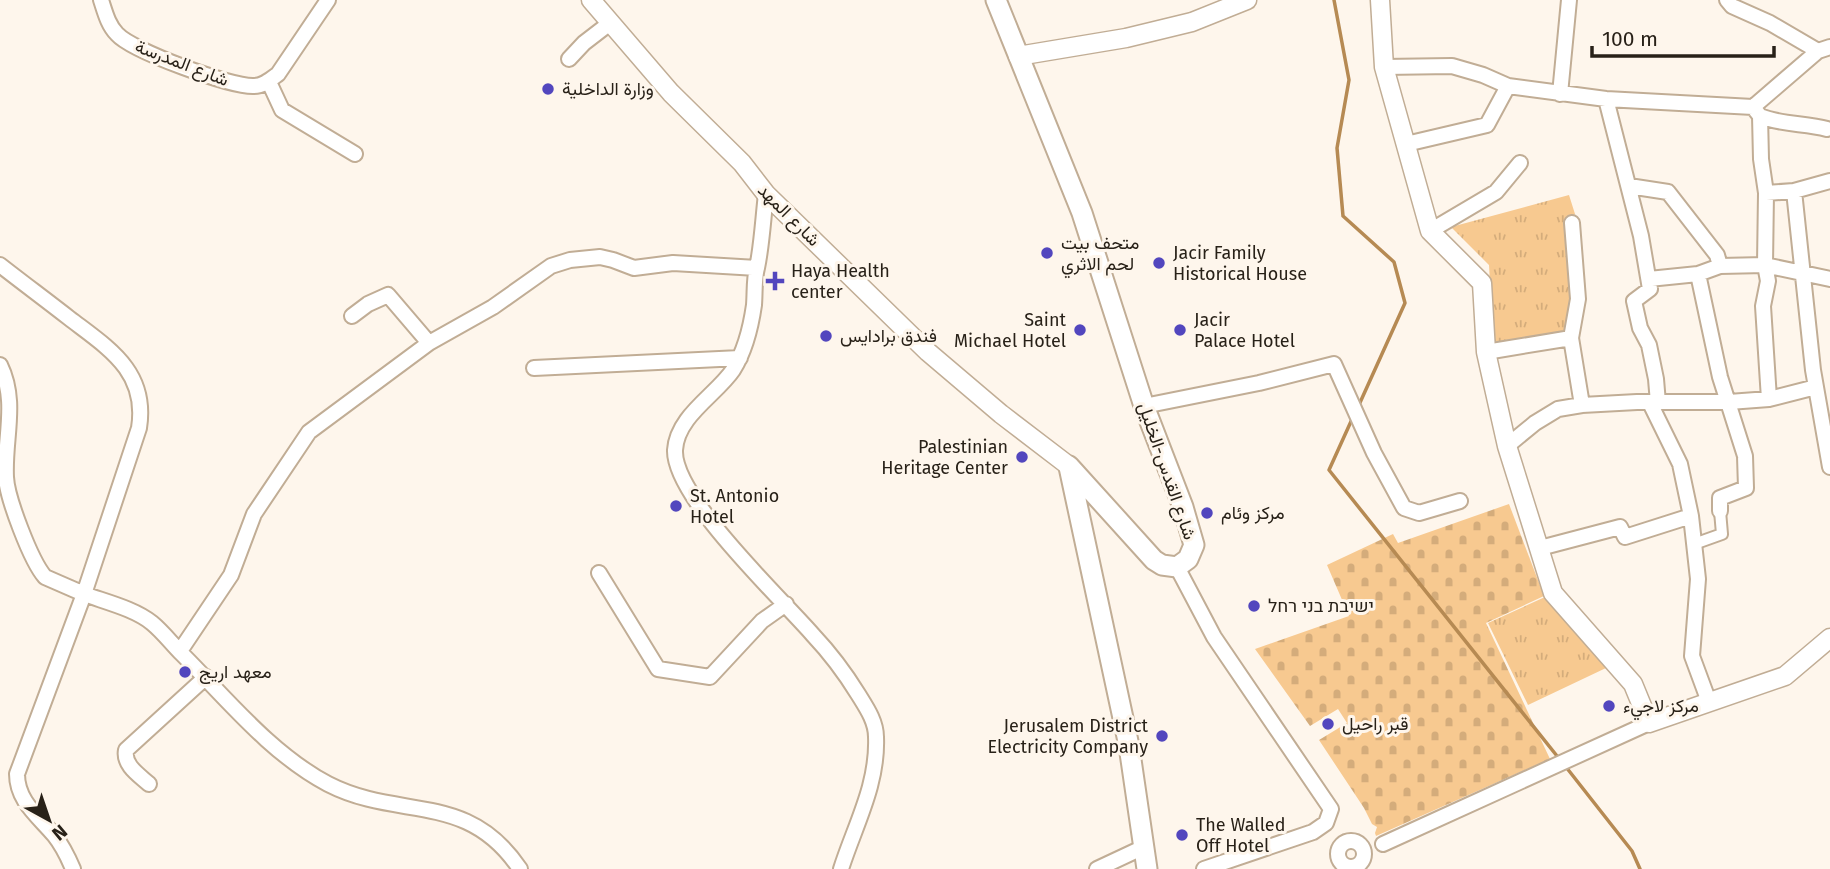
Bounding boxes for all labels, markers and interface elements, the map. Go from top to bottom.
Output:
scale bar [1592,14,1774,58]
text: 100 m [1602,26,1658,52]
street label: شارع المدرسة [132,35,232,92]
place label: وزارة الداخلية [562,78,654,100]
marker: وزارة الداخلية [540,81,556,97]
street label: شارع المهد [753,179,825,251]
place label: متحف بيت لحم الاثري [1061,232,1139,279]
place label: Jacir Family Historical House [1173,242,1307,285]
marker: متحف بيت لحم الاثري [1039,245,1055,261]
marker: Jacir Family Historical House [1151,255,1167,271]
place label: Haya Health center [791,260,890,303]
marker: Haya Health center [765,271,785,291]
place label: Saint Michael Hotel [954,309,1066,352]
place label: Jacir Palace Hotel [1194,309,1295,352]
marker: Saint Michael Hotel [1072,322,1088,338]
marker: Jacir Palace Hotel [1172,322,1188,338]
place label: فندق برادايس [840,325,937,347]
marker: فندق برادايس [818,328,834,344]
street label: شارع القدس-الخليل [1132,399,1201,543]
place label: Palestinian Heritage Center [881,436,1008,479]
marker: Palestinian Heritage Center [1014,449,1030,465]
place label: St. Antonio Hotel [690,485,779,528]
marker: St. Antonio Hotel [668,498,684,514]
place label: مركز وئام [1221,502,1285,525]
marker: مركز وئام [1199,505,1215,521]
place label: ישיבת בני רחל [1268,595,1374,617]
marker: ישיבת בני רחל [1246,598,1262,614]
place label: معهد اريج [199,661,272,684]
marker: معهد اريج [177,664,193,680]
place label: مركز لاجيء [1623,695,1699,721]
marker: مركز لاجيء [1601,698,1617,714]
place label: قبر راحيل [1342,713,1409,735]
place label: Jerusalem District Electricity Company [987,715,1148,758]
marker: قبر راحيل [1320,716,1336,732]
marker: Jerusalem District Electricity Company [1154,728,1170,744]
north arrow [14,785,84,855]
place label: The Walled Off Hotel [1196,814,1285,857]
text: N [47,820,72,846]
marker: The Walled Off Hotel [1174,827,1190,843]

